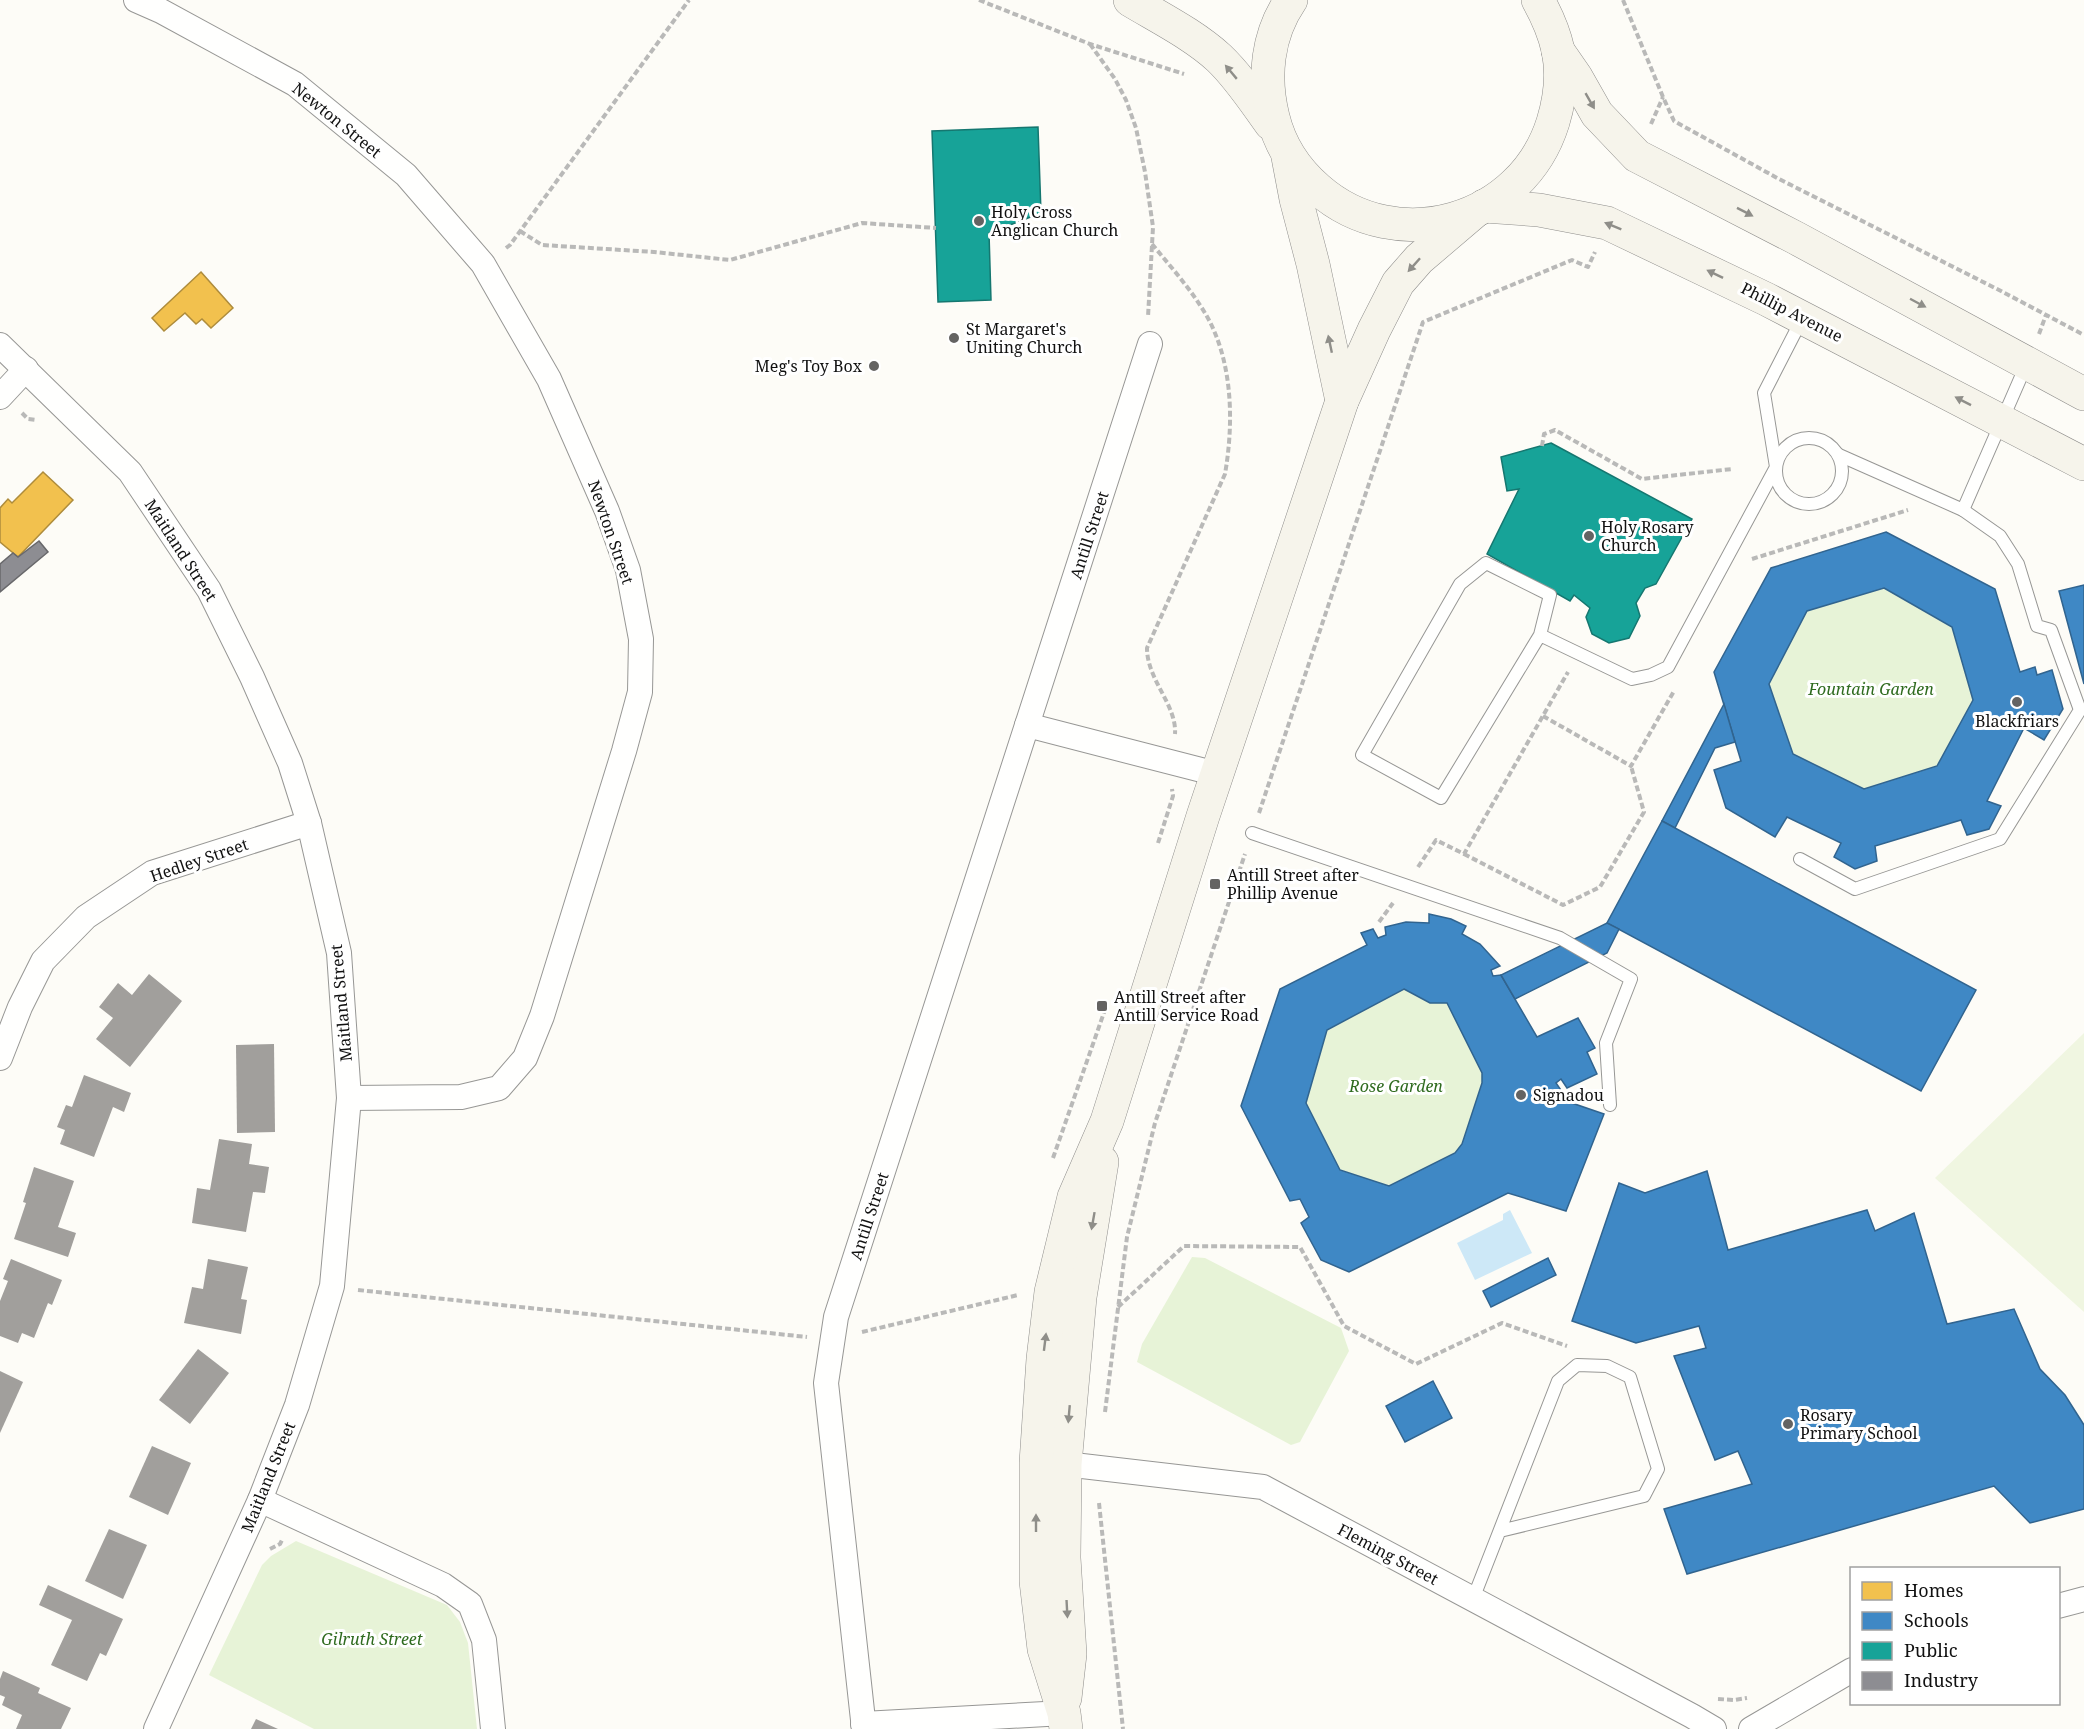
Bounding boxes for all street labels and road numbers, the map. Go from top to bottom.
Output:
street label: Newton Street [288,77,386,163]
street label: Phillip Avenue [1737,277,1847,347]
street label: Newton Street [583,477,639,587]
street label: Antill Street [1064,488,1114,582]
street label: Maitland Street [140,495,222,606]
street label: Hedley Street [147,833,251,887]
street label: Maitland Street [325,943,357,1063]
street label: Antill Street [844,1169,894,1263]
street label: Maitland Street [236,1418,300,1536]
street label: Fleming Street [1334,1518,1442,1590]

